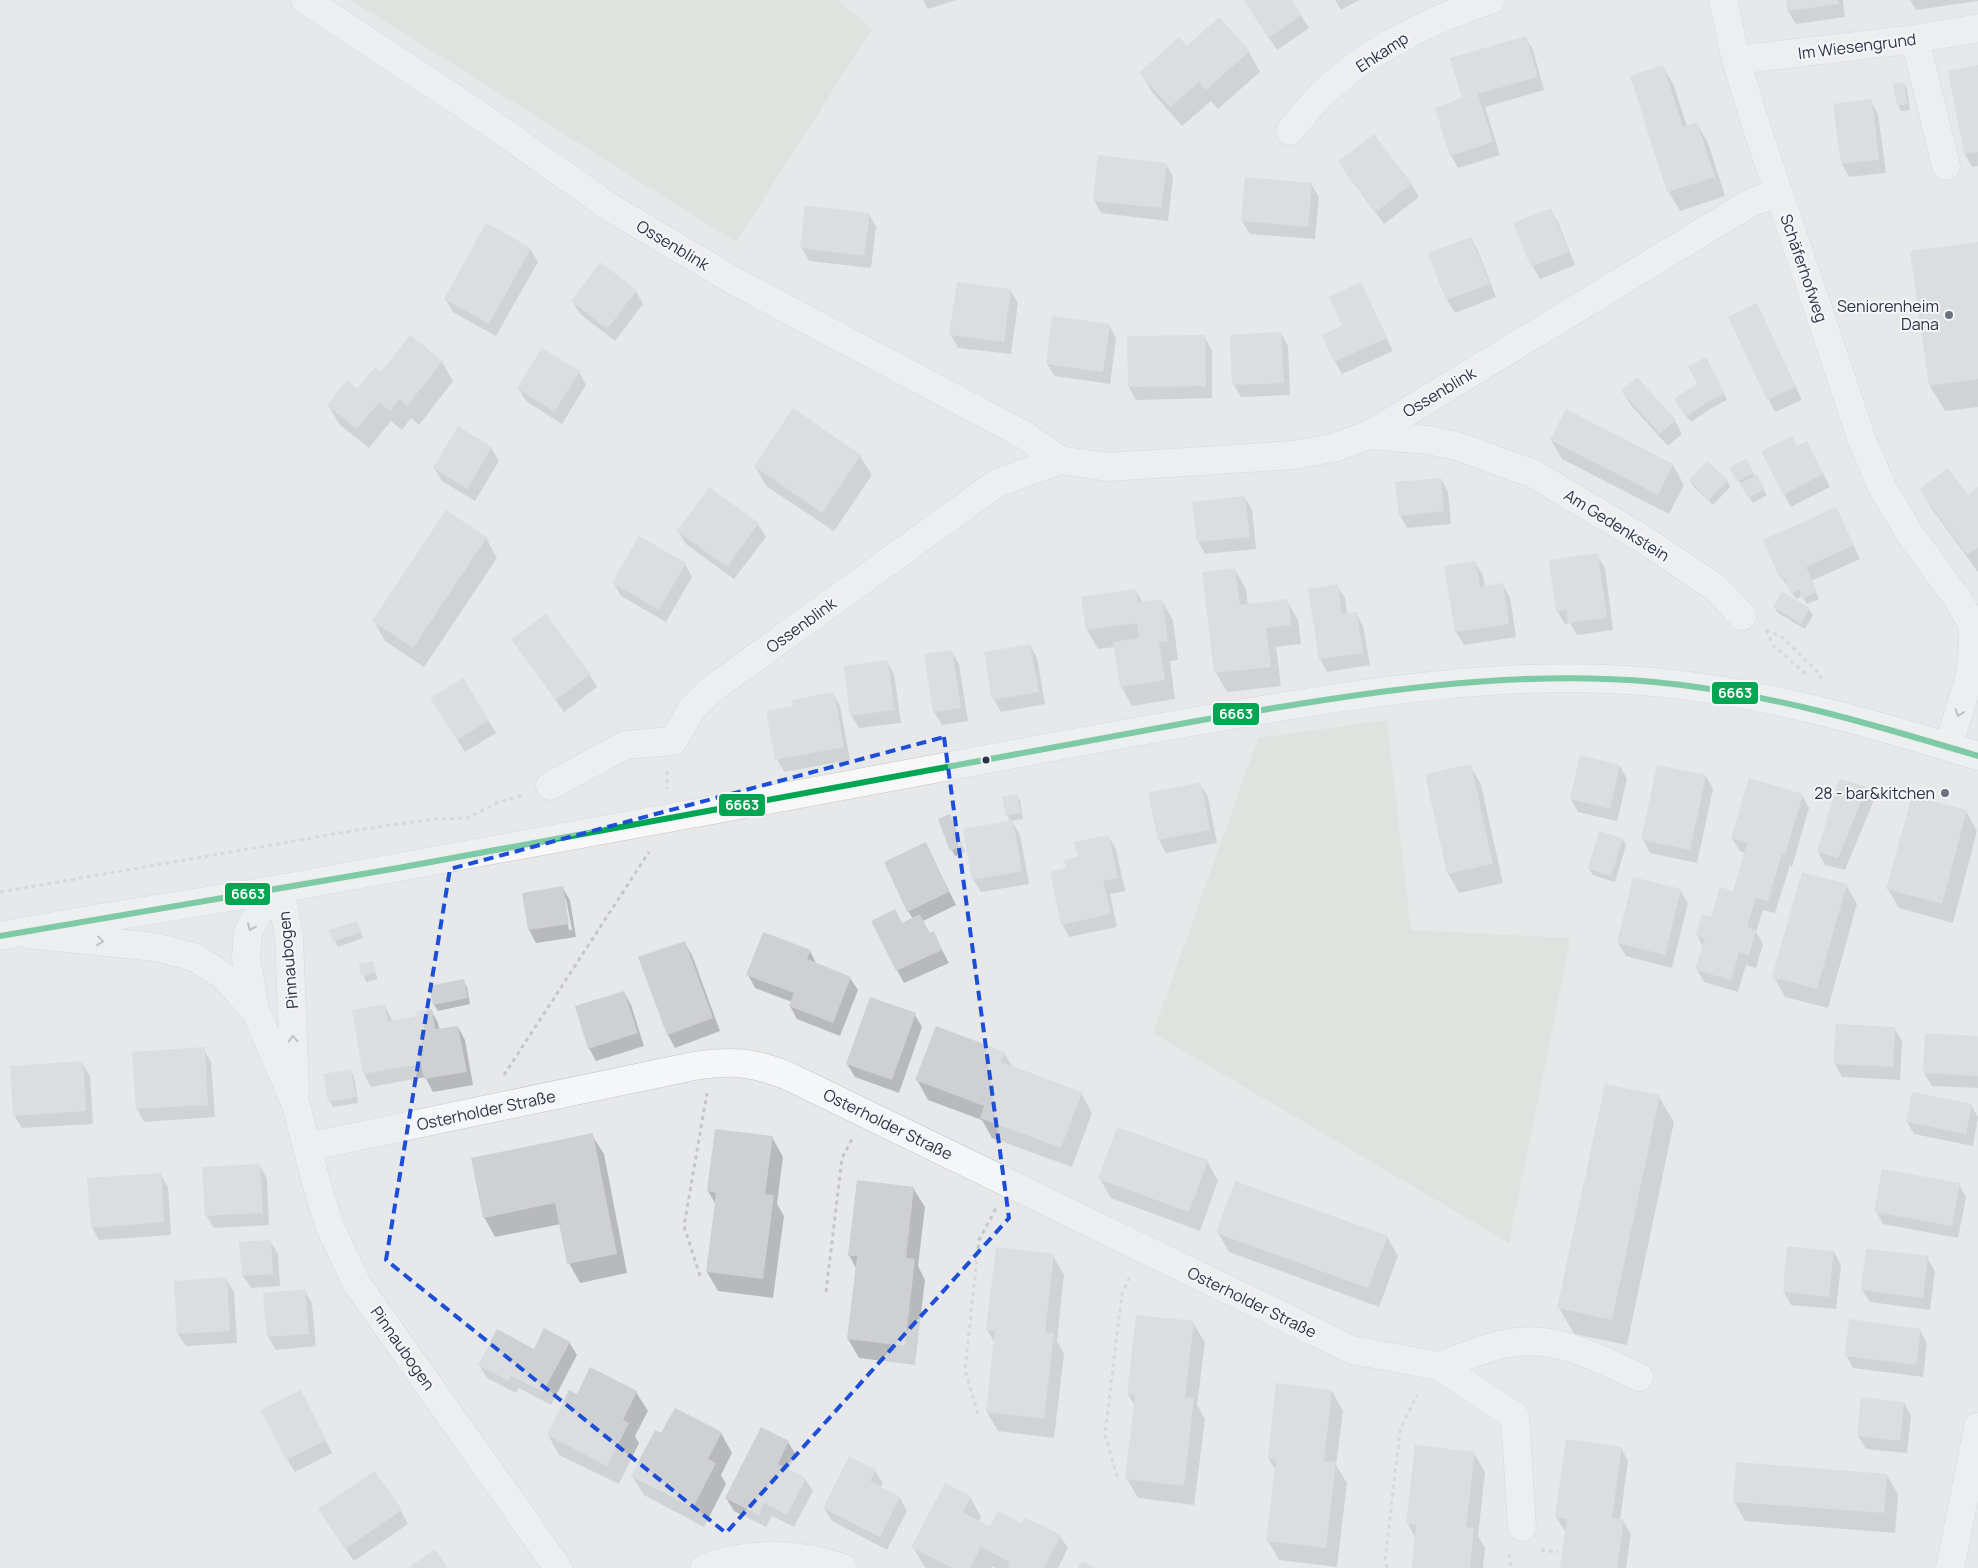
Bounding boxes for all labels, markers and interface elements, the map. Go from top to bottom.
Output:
street label: Ehkamp [1351,27,1413,77]
street label: Im Wiesengrund [1797,28,1917,64]
street label: Schäferhofweg [1775,211,1833,325]
street label: Ossenblink [632,215,714,276]
place label: Seniorenheim Dana [1837,295,1939,335]
marker: Seniorenheim Dana [1943,309,1955,321]
street label: Ossenblink [1398,361,1480,422]
street label: Am Gedenkstein [1560,484,1674,566]
street label: Ossenblink [762,592,841,658]
line badge: 6663 [1711,681,1759,705]
text: 6663 [1718,683,1752,702]
line badge: 6663 [1212,702,1260,726]
text: 6663 [1219,704,1253,723]
one-way arrow [1955,709,1965,717]
unlabelled marker [981,755,991,765]
place label: 28 - bar&kitchen [1814,782,1935,804]
marker: 28 - bar&kitchen [1939,787,1951,799]
line badge: 6663 [718,793,766,817]
text: 6663 [725,795,759,814]
line badge: 6663 [224,882,271,906]
text: 6663 [231,884,265,903]
street label: Pinnaubogen [273,910,303,1010]
one-way arrow [247,922,258,931]
one-way arrow [96,936,104,947]
one-way arrow [288,1034,299,1042]
street label: Osterholder Straße [820,1083,956,1165]
street label: Osterholder Straße [415,1085,557,1135]
street label: Osterholder Straße [1184,1261,1320,1343]
street label: Pinnaubogen [366,1302,440,1394]

